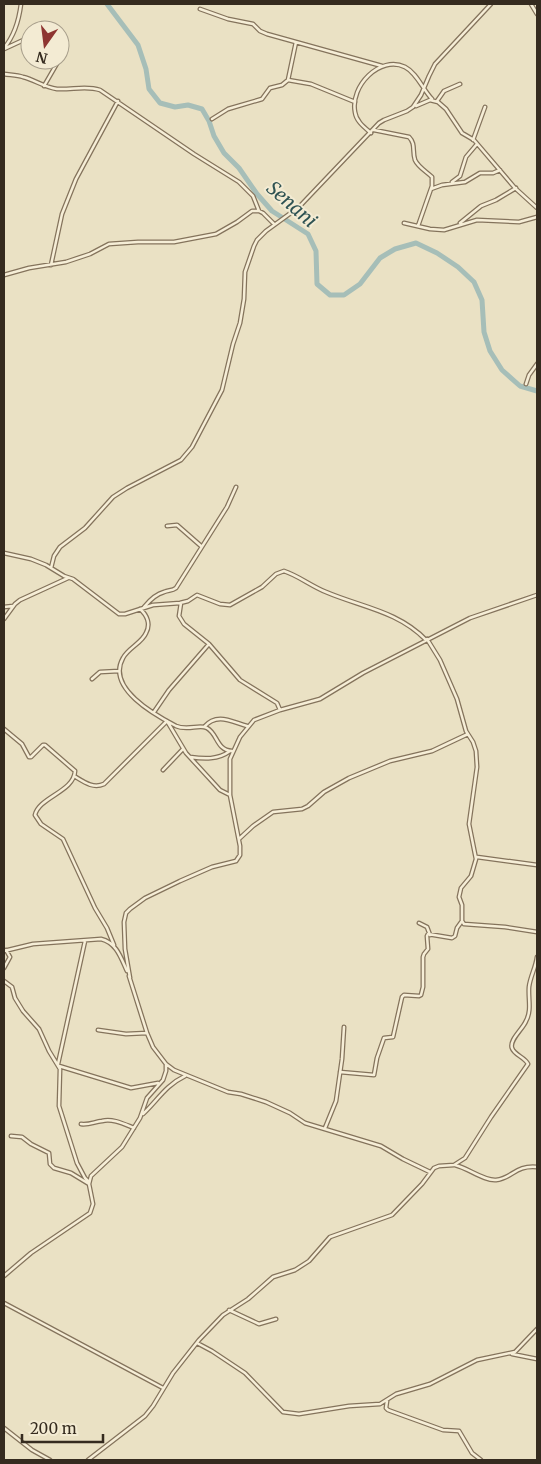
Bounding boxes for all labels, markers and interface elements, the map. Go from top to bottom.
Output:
north arrow [20,20,70,70]
text: N [34,48,49,68]
water label: Senani [262,176,322,232]
scale bar [22,1412,104,1444]
text: 200 m [30,1419,77,1438]

